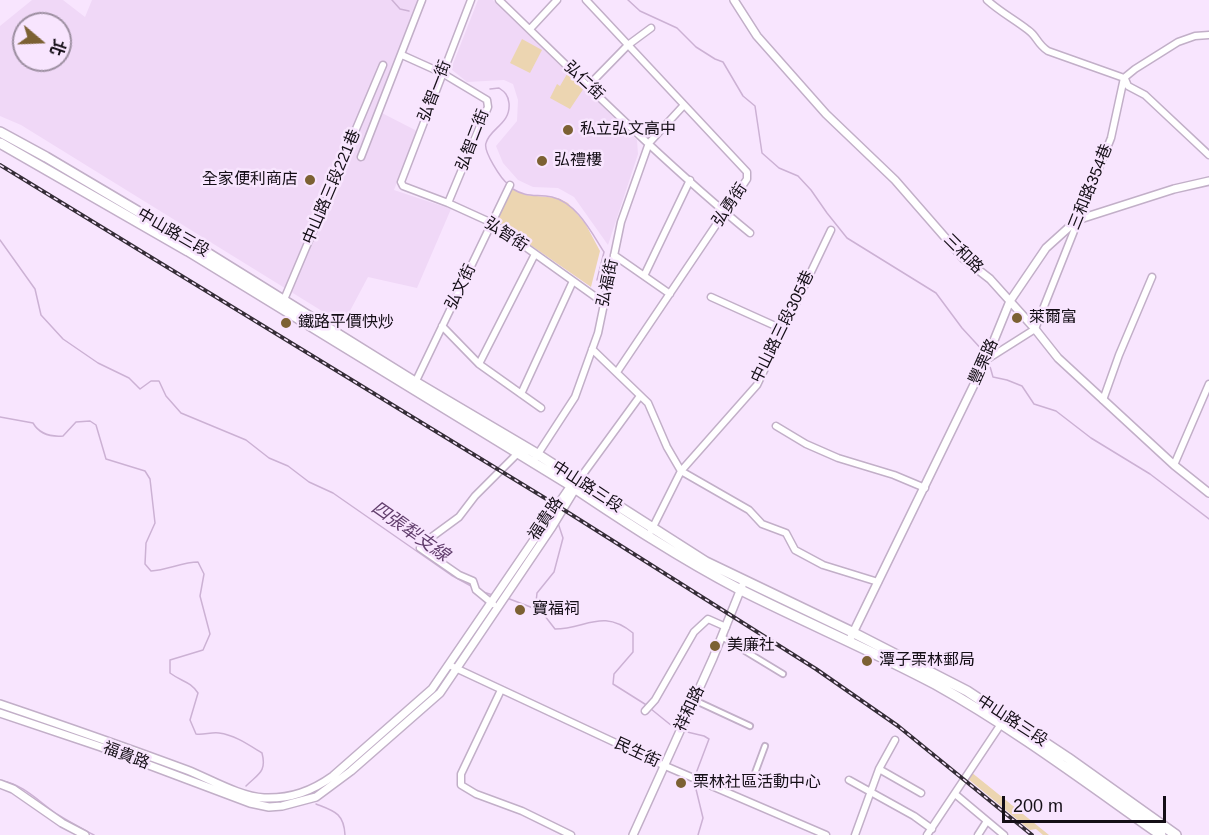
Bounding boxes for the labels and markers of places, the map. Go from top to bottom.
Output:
place label: 私立弘文高中 [580,120,676,140]
marker: 私立弘文高中 [561,123,575,137]
place label: 弘禮樓 [554,151,602,171]
marker: 弘禮樓 [535,154,549,168]
place label: 全家便利商店 [202,170,298,190]
marker: 全家便利商店 [303,173,317,187]
place label: 萊爾富 [1029,308,1077,328]
marker: 萊爾富 [1010,311,1024,325]
place label: 鐵路平價快炒 [298,313,394,333]
marker: 鐵路平價快炒 [279,316,293,330]
place label: 寶福祠 [532,600,580,620]
marker: 寶福祠 [513,603,527,617]
place label: 美廉社 [727,636,775,656]
marker: 美廉社 [708,639,722,653]
place label: 潭子栗林郵局 [879,651,975,671]
marker: 潭子栗林郵局 [860,654,874,668]
place label: 栗林社區活動中心 [693,773,821,793]
marker: 栗林社區活動中心 [674,776,688,790]

